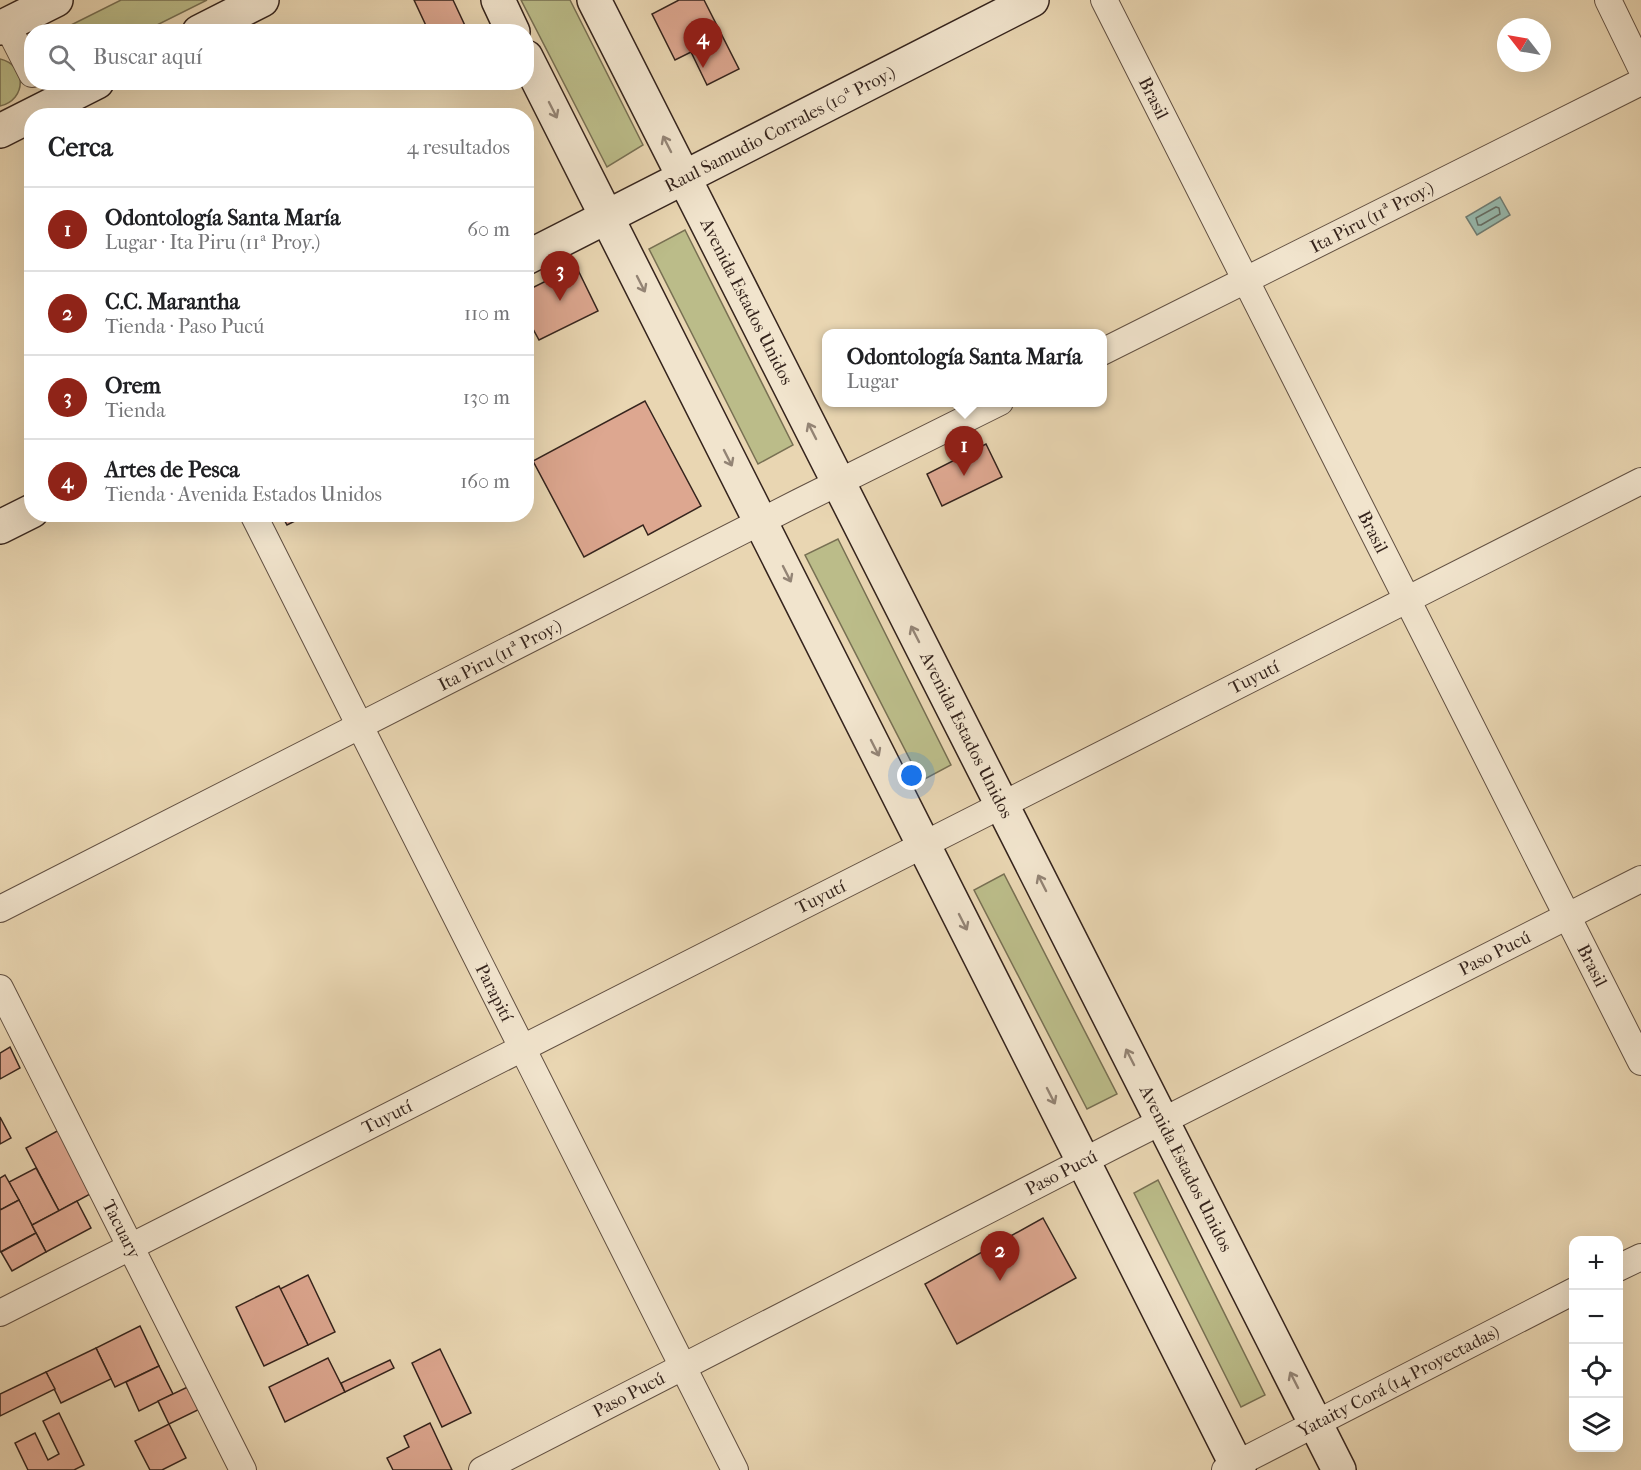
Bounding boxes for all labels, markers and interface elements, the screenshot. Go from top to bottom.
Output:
north arrow [1497,18,1551,72]
pin: 4 [684,19,722,68]
search box [24,24,534,90]
icon: search [45,41,78,74]
text: Buscar aquí [93,44,202,70]
street label: Raul Samudio Corrales (10ª Proy.) [661,62,899,197]
street label: Brasil [1134,74,1173,123]
one-way arrow [548,100,559,118]
text: Cerca [48,132,113,163]
text: 4 resultados [407,136,510,159]
one-way arrow [661,136,672,154]
street label: Ita Piru (11ª Proy.) [1307,177,1438,258]
text: Odontología Santa María [105,205,340,231]
street label: Avenida Estados Unidos [695,214,797,389]
text: 1 [64,218,71,241]
text: 60 m [467,218,510,241]
text: Lugar · Ita Piru (11ª Proy.) [105,231,320,254]
pin: 3 [540,252,580,301]
one-way arrow [635,274,647,292]
text: C.C. Marantha [105,289,240,315]
text: 2 [62,302,73,325]
text: 110 m [464,302,510,325]
text: Tienda · Paso Pucú [105,315,264,338]
popup [822,329,1107,407]
text: Odontología Santa María [847,344,1082,370]
text: Lugar [847,370,899,393]
text: Orem [105,373,161,399]
text: 3 [63,386,72,409]
text: 130 m [463,386,510,409]
text: Tienda [105,399,165,422]
one-way arrow [806,422,817,440]
pin: 1 [944,426,984,476]
one-way arrow [723,448,735,466]
text: Artes de Pesca [105,457,240,483]
text: 4 [62,470,73,493]
text: 160 m [460,470,510,493]
text: Tienda · Avenida Estados Unidos [105,483,382,506]
street label: Brasil [1353,507,1392,557]
one-way arrow [781,565,793,582]
street label: Ita Piru (11ª Proy.) [435,615,566,696]
one-way arrow [909,625,921,643]
street label: Avenida Estados Unidos [915,648,1017,822]
street label: Tuyutí [1226,656,1283,699]
one-way arrow [870,739,881,757]
your location [897,761,926,790]
one-way arrow [1035,874,1047,892]
street label: Tuyutí [792,876,850,919]
one-way arrow [958,913,969,931]
street label: Paso Pucú [1455,927,1534,980]
street label: Brasil [1572,941,1611,990]
street label: Parapití [471,961,517,1026]
one-way arrow [1123,1048,1135,1066]
street label: Avenida Estados Unidos [1134,1081,1237,1256]
one-way arrow [1045,1087,1057,1105]
street label: Tuyutí [359,1096,416,1139]
street label: Paso Pucú [1022,1146,1101,1200]
street label: Tacuary [98,1197,145,1263]
pin: 2 [980,1232,1020,1281]
map controls [1569,1236,1623,1452]
button: + [1569,1236,1623,1290]
button: − [1569,1290,1623,1344]
street label: Yataity Corá (14 Proyectadas) [1294,1321,1503,1442]
button: locate [1569,1344,1623,1398]
street label: Paso Pucú [590,1368,668,1422]
one-way arrow [1287,1372,1299,1390]
button: layers [1569,1398,1623,1452]

